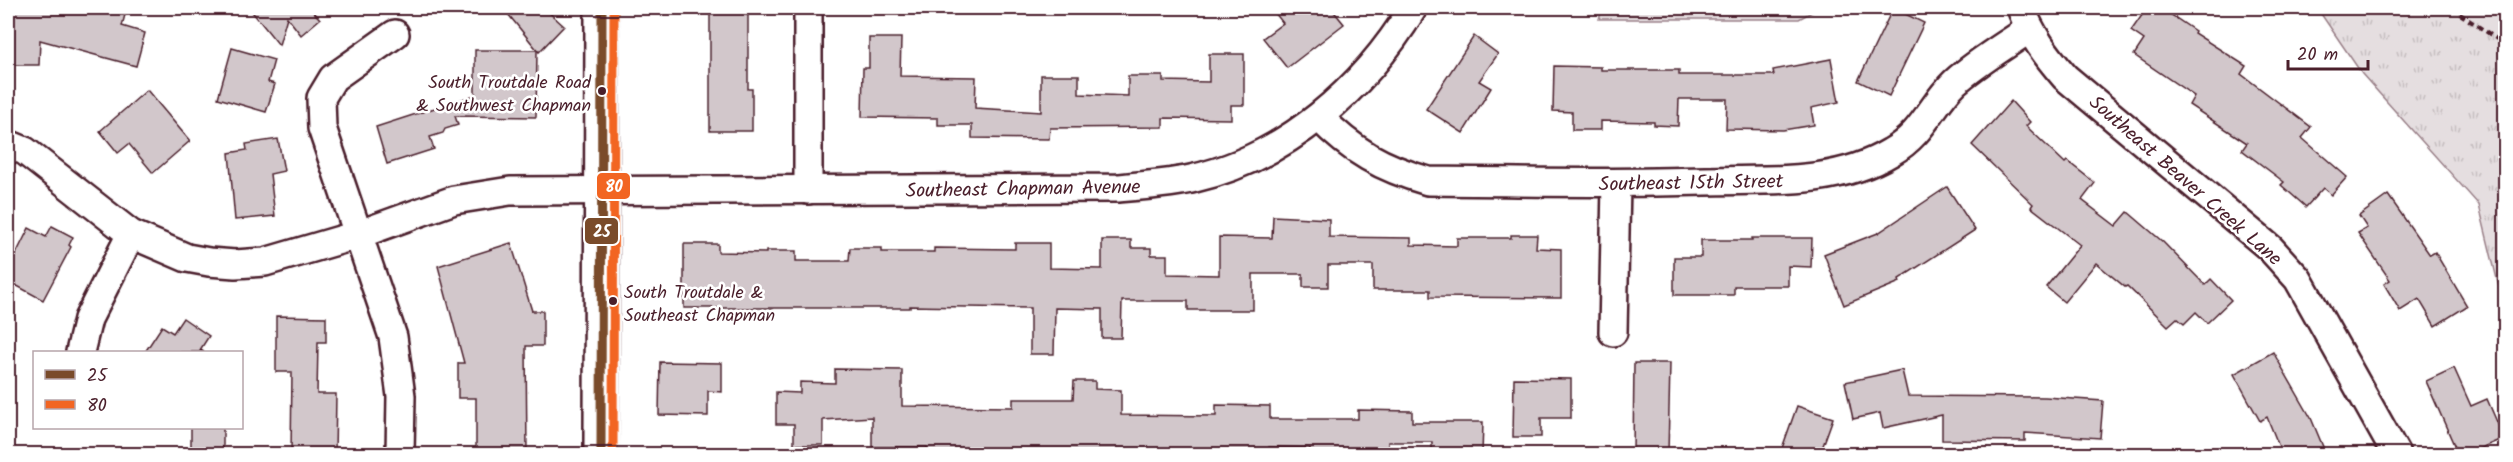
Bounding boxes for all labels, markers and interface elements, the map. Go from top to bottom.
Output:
scale bar [2288,33,2368,71]
text: 20 m [2297,41,2338,70]
place label: South Troutdale Road & Southwest Chapman [416,69,592,121]
marker: South Troutdale Road & Southwest Chapman [596,85,608,97]
street label: Southeast Beaver Creek Lane [2081,88,2289,275]
street label: Southeast 15th Street [1598,166,1784,202]
line badge: 80 [596,172,631,200]
street label: Southeast Chapman Avenue [905,172,1141,208]
text: 80 [605,175,624,200]
line badge: 25 [584,217,619,245]
text: 25 [593,220,613,245]
place label: South Troutdale & Southeast Chapman [624,279,775,331]
marker: South Troutdale & Southeast Chapman [607,295,619,307]
legend [33,351,243,429]
text: 25 [87,362,108,391]
text: 80 [87,392,107,421]

